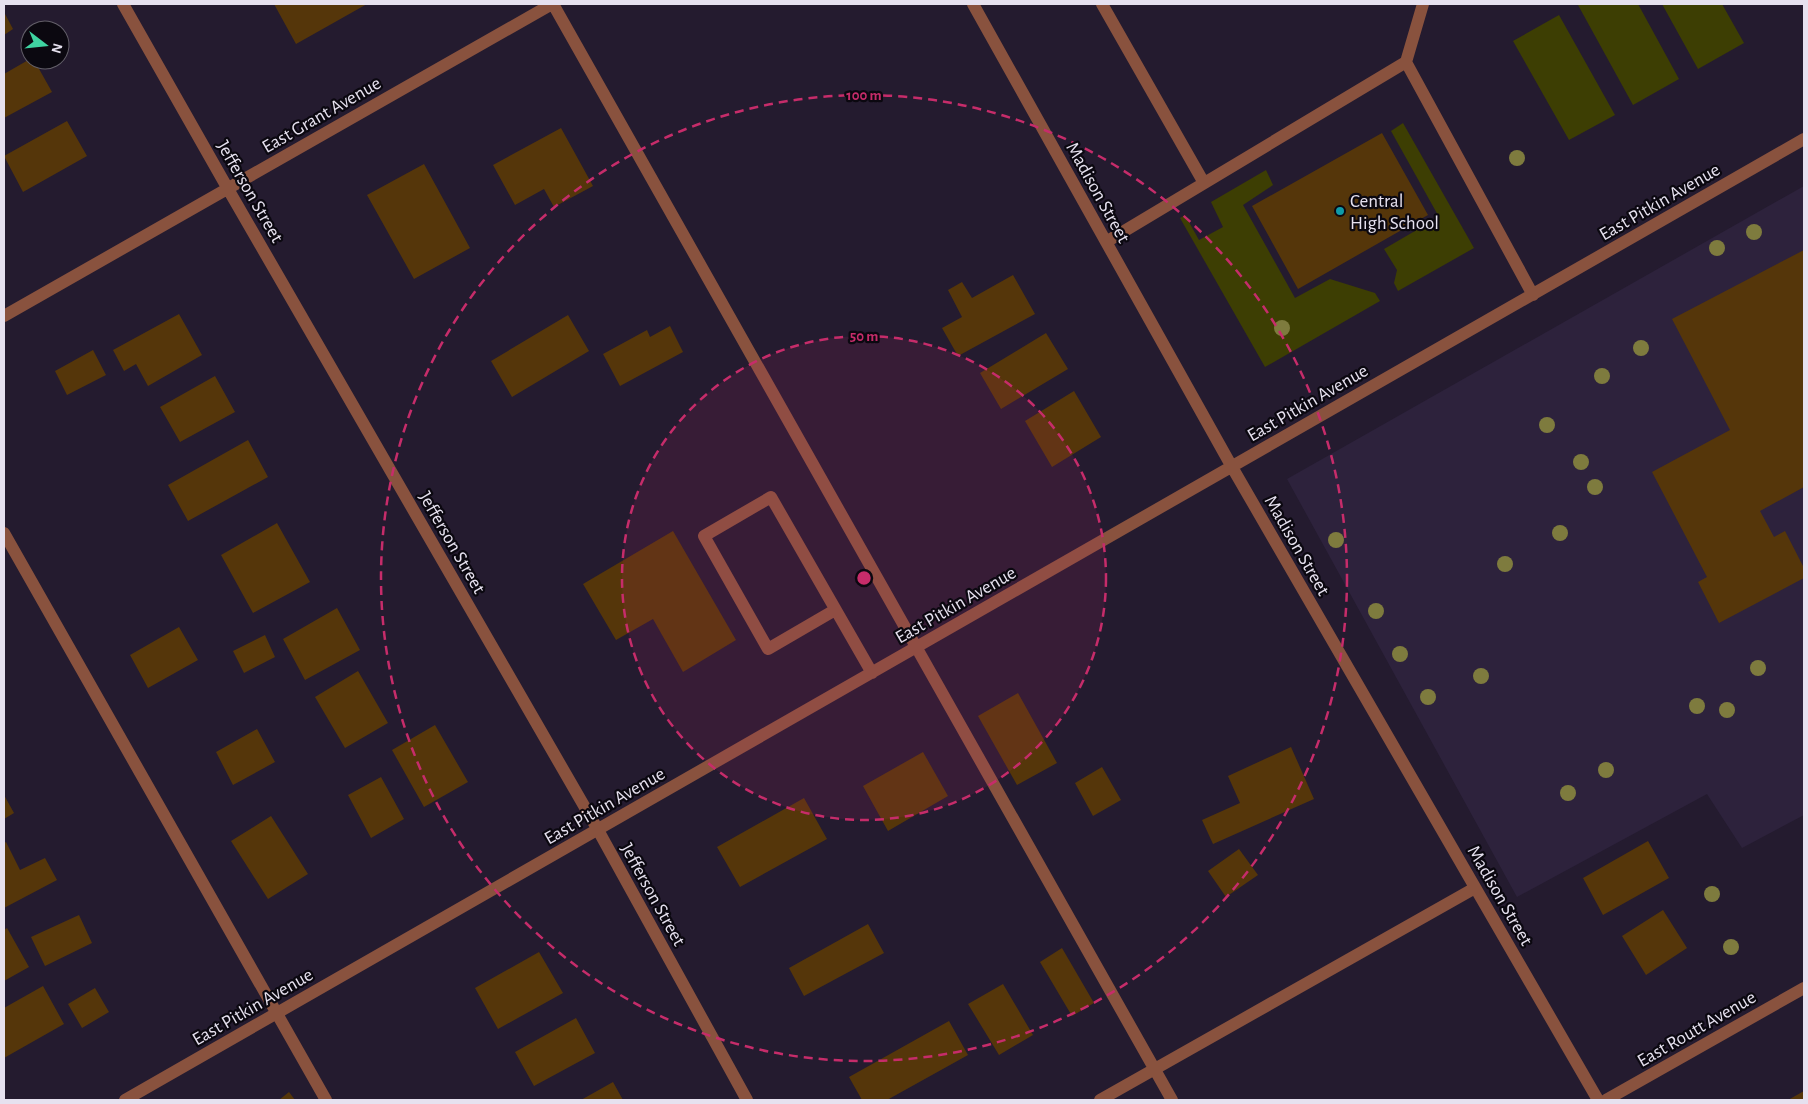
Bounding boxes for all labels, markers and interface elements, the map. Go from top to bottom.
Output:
north arrow [20,20,70,70]
text: N [48,42,65,55]
street label: East Grant Avenue [259,74,384,157]
text: 100 m [846,88,882,103]
street label: Jefferson Street [213,138,286,246]
street label: Madison Street [1062,139,1133,246]
street label: East Pitkin Avenue [1596,160,1723,245]
place label: Central High School [1350,192,1439,233]
marker: Central High School [1334,205,1346,217]
text: 50 m [850,329,878,344]
street label: East Pitkin Avenue [1244,361,1371,446]
street label: Jefferson Street [415,489,488,597]
street label: Madison Street [1261,493,1333,599]
street label: East Pitkin Avenue [892,563,1019,648]
centre of rings [855,569,873,587]
street label: East Pitkin Avenue [541,764,668,849]
street label: Jefferson Street [617,840,689,949]
street label: Madison Street [1464,843,1536,949]
street label: East Pitkin Avenue [189,965,316,1050]
street label: East Routt Avenue [1634,988,1759,1071]

